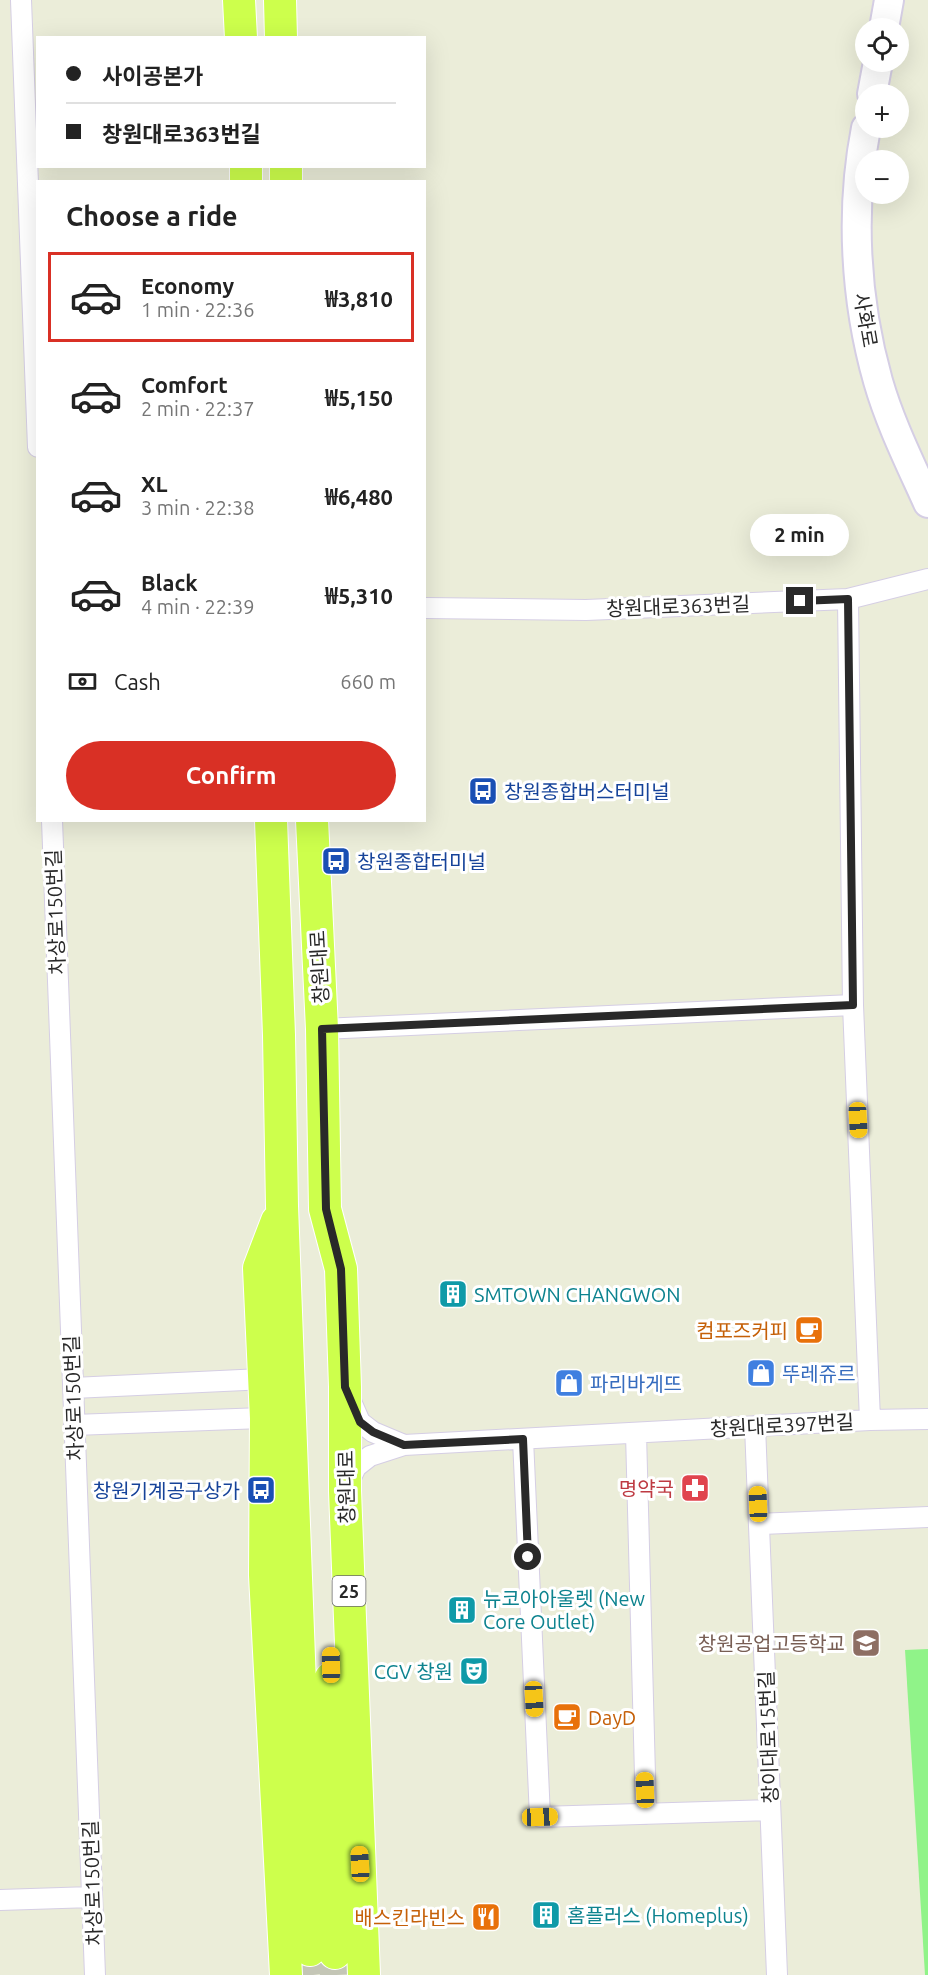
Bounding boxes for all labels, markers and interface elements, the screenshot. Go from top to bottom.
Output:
map controls [855,18,909,204]
button: locate [855,18,909,72]
text: 사이공본가 [102,63,203,88]
button: + [855,84,909,138]
text: 창원대로363번길 [102,121,261,146]
button: − [855,150,909,204]
text: Choose a ride [66,201,238,231]
icon: car [69,270,123,324]
text: Economy [141,273,234,298]
text: ₩3,810 [325,286,393,311]
street label: 사화로 [850,291,882,349]
text: 1 min · 22:36 [141,298,255,321]
icon: car [69,369,123,423]
text: Comfort [141,372,228,397]
text: ₩5,150 [325,385,393,410]
text: 2 min · 22:37 [141,397,255,420]
icon: car [69,468,123,522]
text: XL [141,471,168,496]
text: ₩6,480 [325,484,393,509]
text: 3 min · 22:38 [141,496,255,519]
callout: 2 min [750,514,850,556]
text: 2 min [774,523,825,546]
icon: car [69,567,123,621]
text: Black [141,570,198,595]
text: ₩5,310 [325,583,393,608]
route end [786,587,813,614]
street label: 창원대로363번길 [606,592,750,620]
text: 4 min · 22:39 [141,595,255,618]
icon: cash [66,665,99,698]
text: Cash [114,669,161,694]
text: 660 m [340,670,396,693]
button: Confirm [66,741,396,810]
bus stop icon: 창원종합버스터미널 [467,775,499,807]
place label: 창원종합버스터미널 [504,780,670,803]
bus stop icon: 창원종합터미널 [320,845,352,877]
street label: 차상로150번길 [41,849,69,975]
place label: 창원종합터미널 [357,850,486,873]
street label: 창원대로 [306,930,332,1004]
car [848,1102,868,1138]
building icon: SMTOWN CHANGWON [437,1278,469,1310]
place label: SMTOWN CHANGWON [474,1283,680,1306]
cafe icon: 컴포즈커피 [793,1314,825,1346]
place label: 컴포즈커피 [696,1319,788,1342]
street label: 차상로150번길 [59,1335,87,1461]
shop icon: 뚜레쥬르 [745,1357,777,1389]
place label: 뚜레쥬르 [782,1362,856,1385]
shop icon: 파리바게뜨 [553,1367,585,1399]
place label: 파리바게뜨 [590,1372,682,1395]
street label: 창원대로397번길 [709,1410,855,1440]
street label: 창원대로 [334,1450,358,1524]
pharmacy icon: 명약국 [679,1472,711,1504]
bus stop icon: 창원기계공구상가 [245,1474,277,1506]
place label: 명약국 [619,1477,674,1500]
place label: 창원기계공구상가 [93,1479,240,1502]
car [748,1486,768,1522]
route start [514,1543,541,1570]
road number: 25 [332,1576,366,1606]
place label: 뉴코아아울렛 (New Core Outlet) [483,1587,646,1633]
building icon: 뉴코아아울렛 (New Core Outlet) [446,1594,478,1626]
school or university icon: 창원공업고등학교 [850,1627,882,1659]
place label: 창원공업고등학교 [698,1632,845,1655]
car [322,1647,340,1683]
theatre icon: CGV 창원 [458,1655,490,1687]
place label: CGV 창원 [374,1660,453,1683]
street label: 창이대로15번길 [754,1670,782,1804]
car [524,1681,544,1717]
cafe icon: DayD [551,1701,583,1733]
place label: DayD [588,1706,636,1729]
car [635,1772,655,1808]
car [522,1807,558,1827]
street label: 차상로150번길 [78,1820,106,1946]
car [350,1846,370,1882]
building icon: 홈플러스 (Homeplus) [530,1899,562,1931]
restaurant icon: 배스킨라빈스 [470,1901,502,1933]
place label: 홈플러스 (Homeplus) [567,1904,749,1927]
place label: 배스킨라빈스 [355,1906,465,1929]

